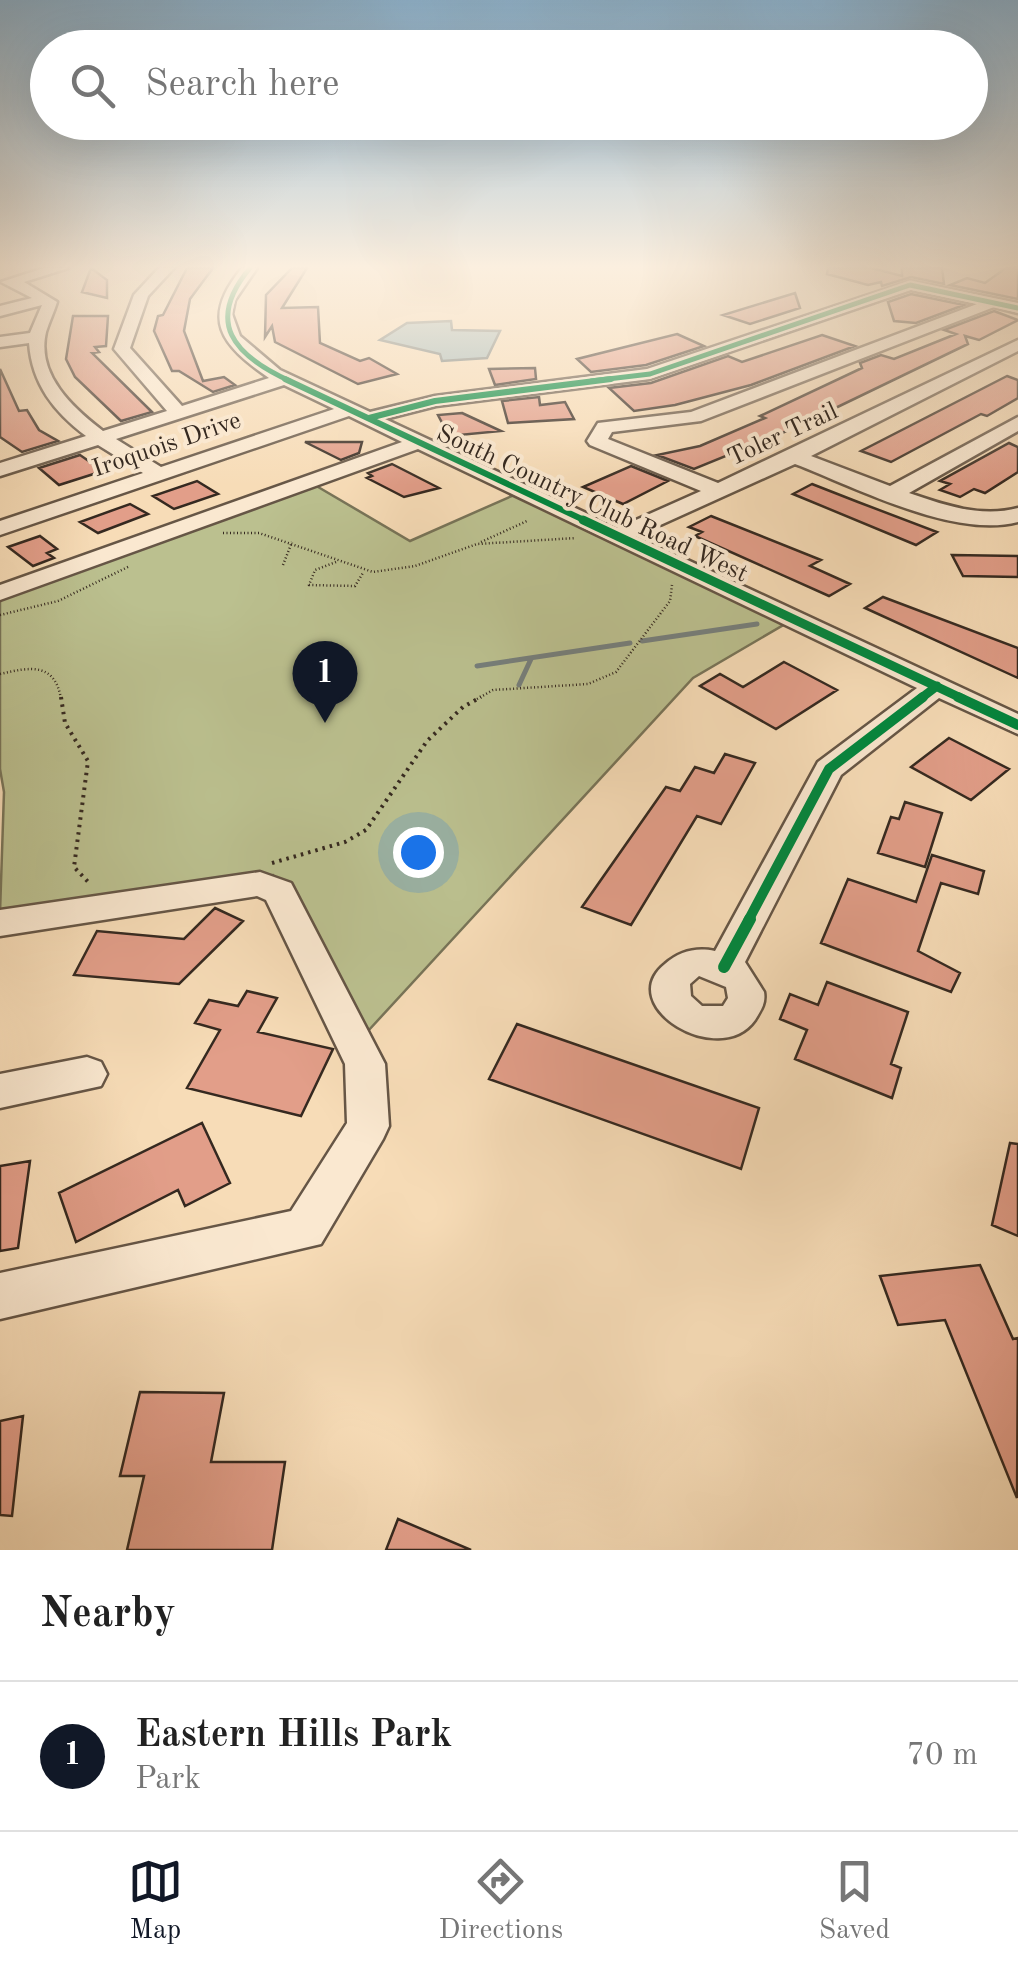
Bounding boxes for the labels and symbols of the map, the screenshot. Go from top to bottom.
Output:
street label: Toler Trail [724,399,842,472]
street label: Iroquois Drive [89,408,244,482]
street label: South Country Club Road West [432,421,752,588]
pin: 1 [292,640,358,723]
your location [393,827,444,878]

